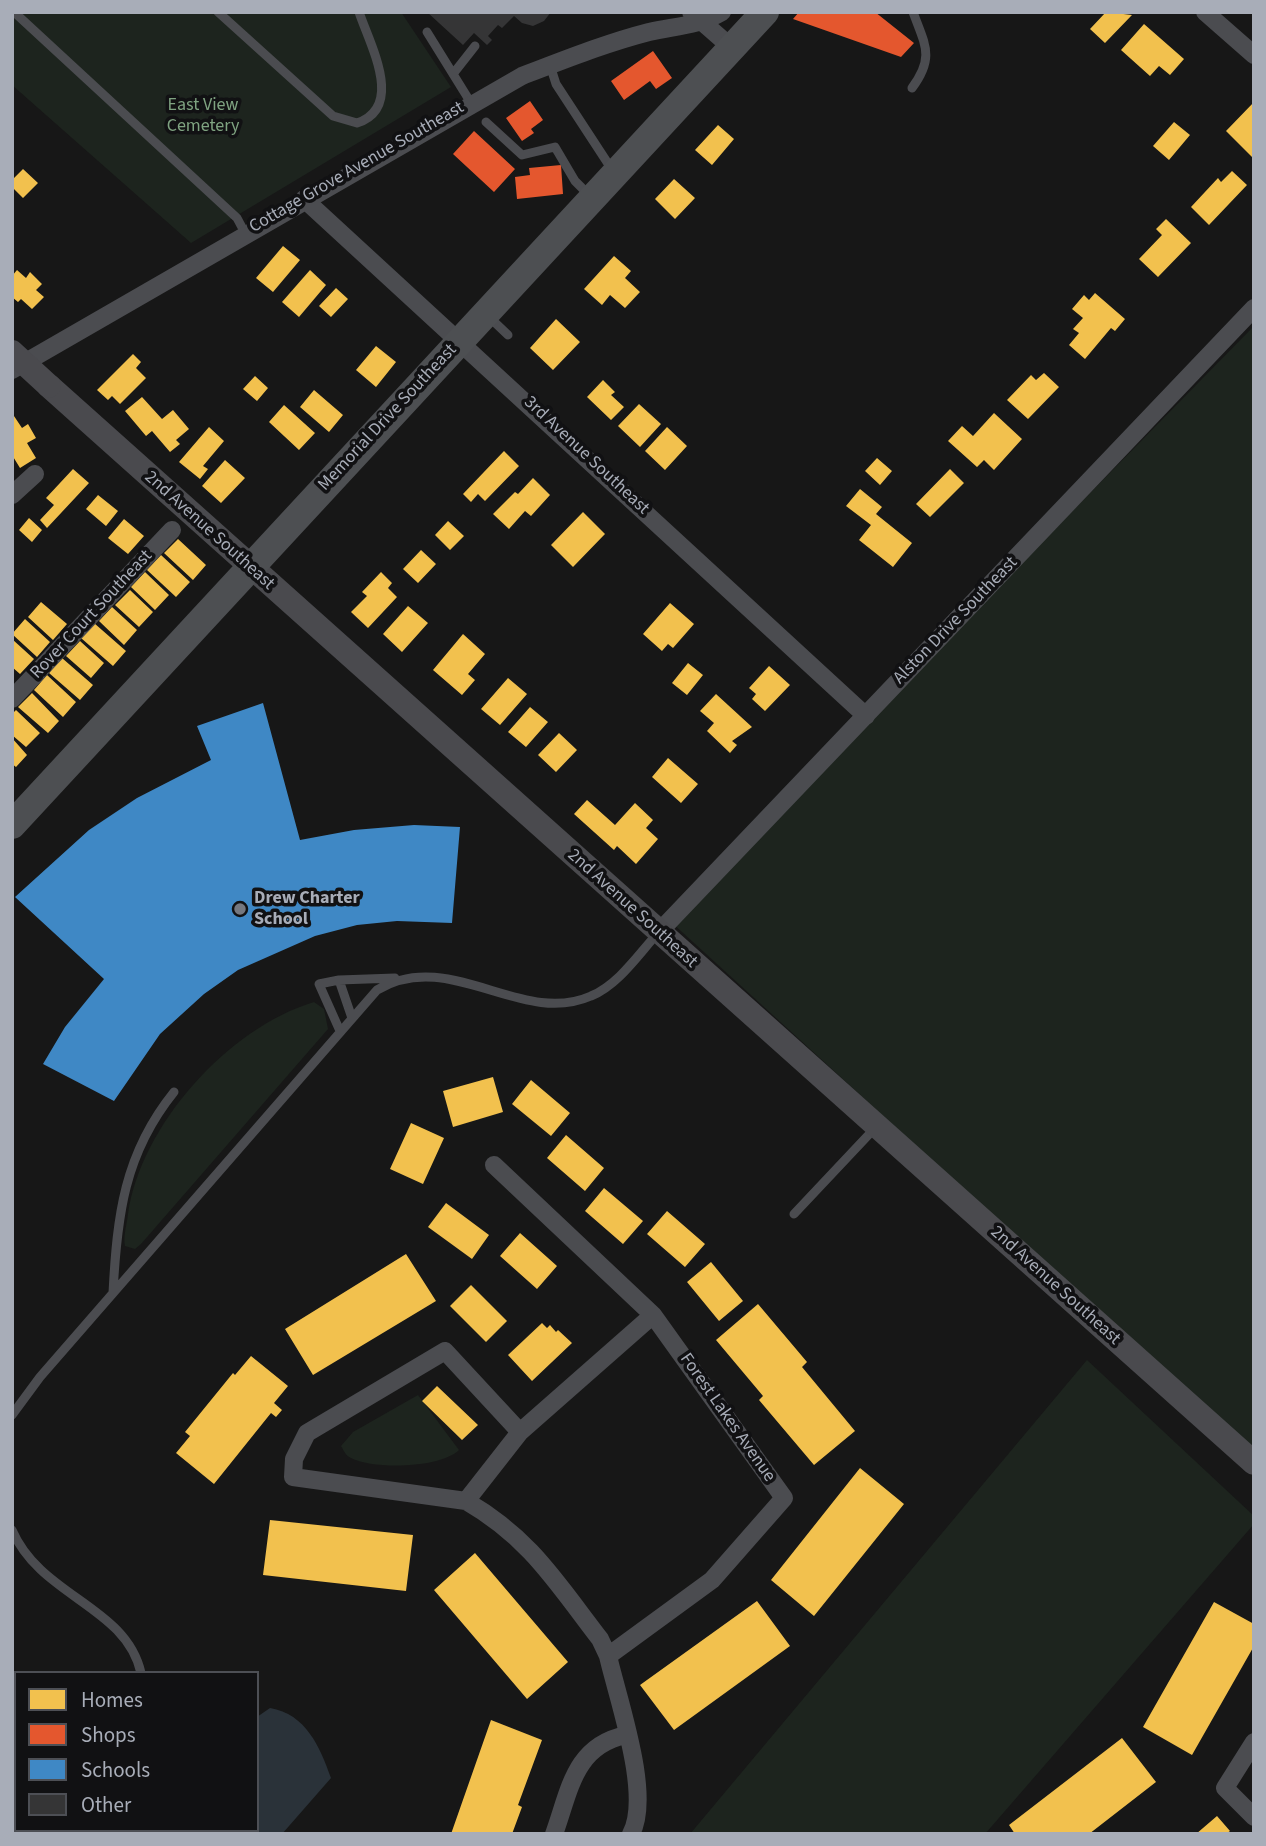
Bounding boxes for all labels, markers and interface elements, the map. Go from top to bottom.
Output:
park label: East View Cemetery [167,95,239,138]
street label: Cottage Grove Avenue Southeast [246,98,468,238]
street label: Memorial Drive Southeast [314,340,462,496]
street label: 3rd Avenue Southeast [519,392,653,520]
street label: 2nd Avenue Southeast [140,467,278,595]
street label: Rover Court Southeast [27,546,157,684]
street label: Alston Drive Southeast [889,553,1023,689]
street label: 2nd Avenue Southeast [563,845,701,973]
place label: Drew Charter School [254,888,360,930]
marker: Drew Charter School [232,901,248,917]
street label: 2nd Avenue Southeast [986,1222,1124,1350]
street label: Forest Lakes Avenue [675,1349,779,1487]
legend [14,1671,259,1832]
text: Homes [81,1685,143,1715]
text: Shops [81,1720,135,1750]
text: Schools [81,1755,150,1785]
text: Other [81,1790,131,1820]

